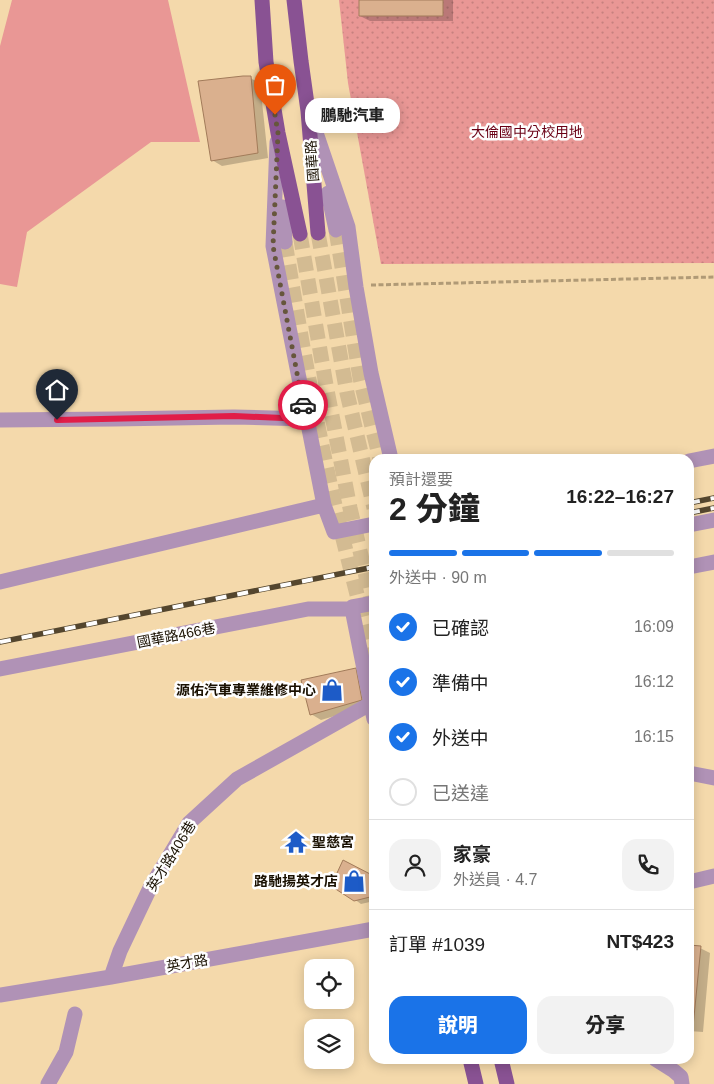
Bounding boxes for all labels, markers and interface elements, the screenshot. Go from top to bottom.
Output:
pin [254,64,296,115]
icon: bag [261,71,289,99]
callout: 鵬馳汽車 [305,98,400,132]
text: 鵬馳汽車 [320,107,385,124]
park label: 大倫國中分校用地 [471,124,583,140]
street label: 國華路 [303,139,321,183]
pin [36,369,78,420]
icon: home [43,376,71,404]
courier [278,380,328,430]
icon: car [289,391,317,419]
text: 預計還要 [389,471,453,488]
text: 16:22–16:27 [566,486,674,507]
text: 2 分鐘 [389,491,480,527]
text: 外送中 · 90 m [389,569,487,586]
icon: check [389,613,417,641]
text: 已確認 [432,618,489,639]
text: 16:09 [634,618,674,635]
street label: 國華路466巷 [136,620,216,650]
icon: check [389,668,417,696]
text: 準備中 [432,673,489,694]
text: 16:12 [634,673,674,690]
shop icon: 源佑汽車專業維修中心 [319,677,345,703]
place label: 源佑汽車專業維修中心 [176,682,316,698]
icon: check [389,723,417,751]
text: 外送中 [432,728,489,749]
text: 16:15 [634,728,674,745]
text: 已送達 [432,783,489,804]
street label: 英才路406巷 [143,818,199,894]
temple icon: 聖慈宮 [283,829,309,855]
place label: 聖慈宮 [312,834,354,850]
button: person [389,839,441,891]
button: phone [622,839,674,891]
text: 家豪 [453,844,491,865]
shop icon: 路馳揚英才店 [341,868,367,894]
text: 外送員 · 4.7 [453,871,537,888]
place label: 路馳揚英才店 [254,873,338,889]
text: NT$423 [606,931,674,952]
text: 訂單 #1039 [389,934,485,955]
street label: 英才路 [165,951,209,975]
map controls [304,959,354,1069]
button: locate [304,959,354,1009]
button: 說明 [389,996,527,1054]
button: 分享 [537,996,674,1054]
button: layers [304,1019,354,1069]

